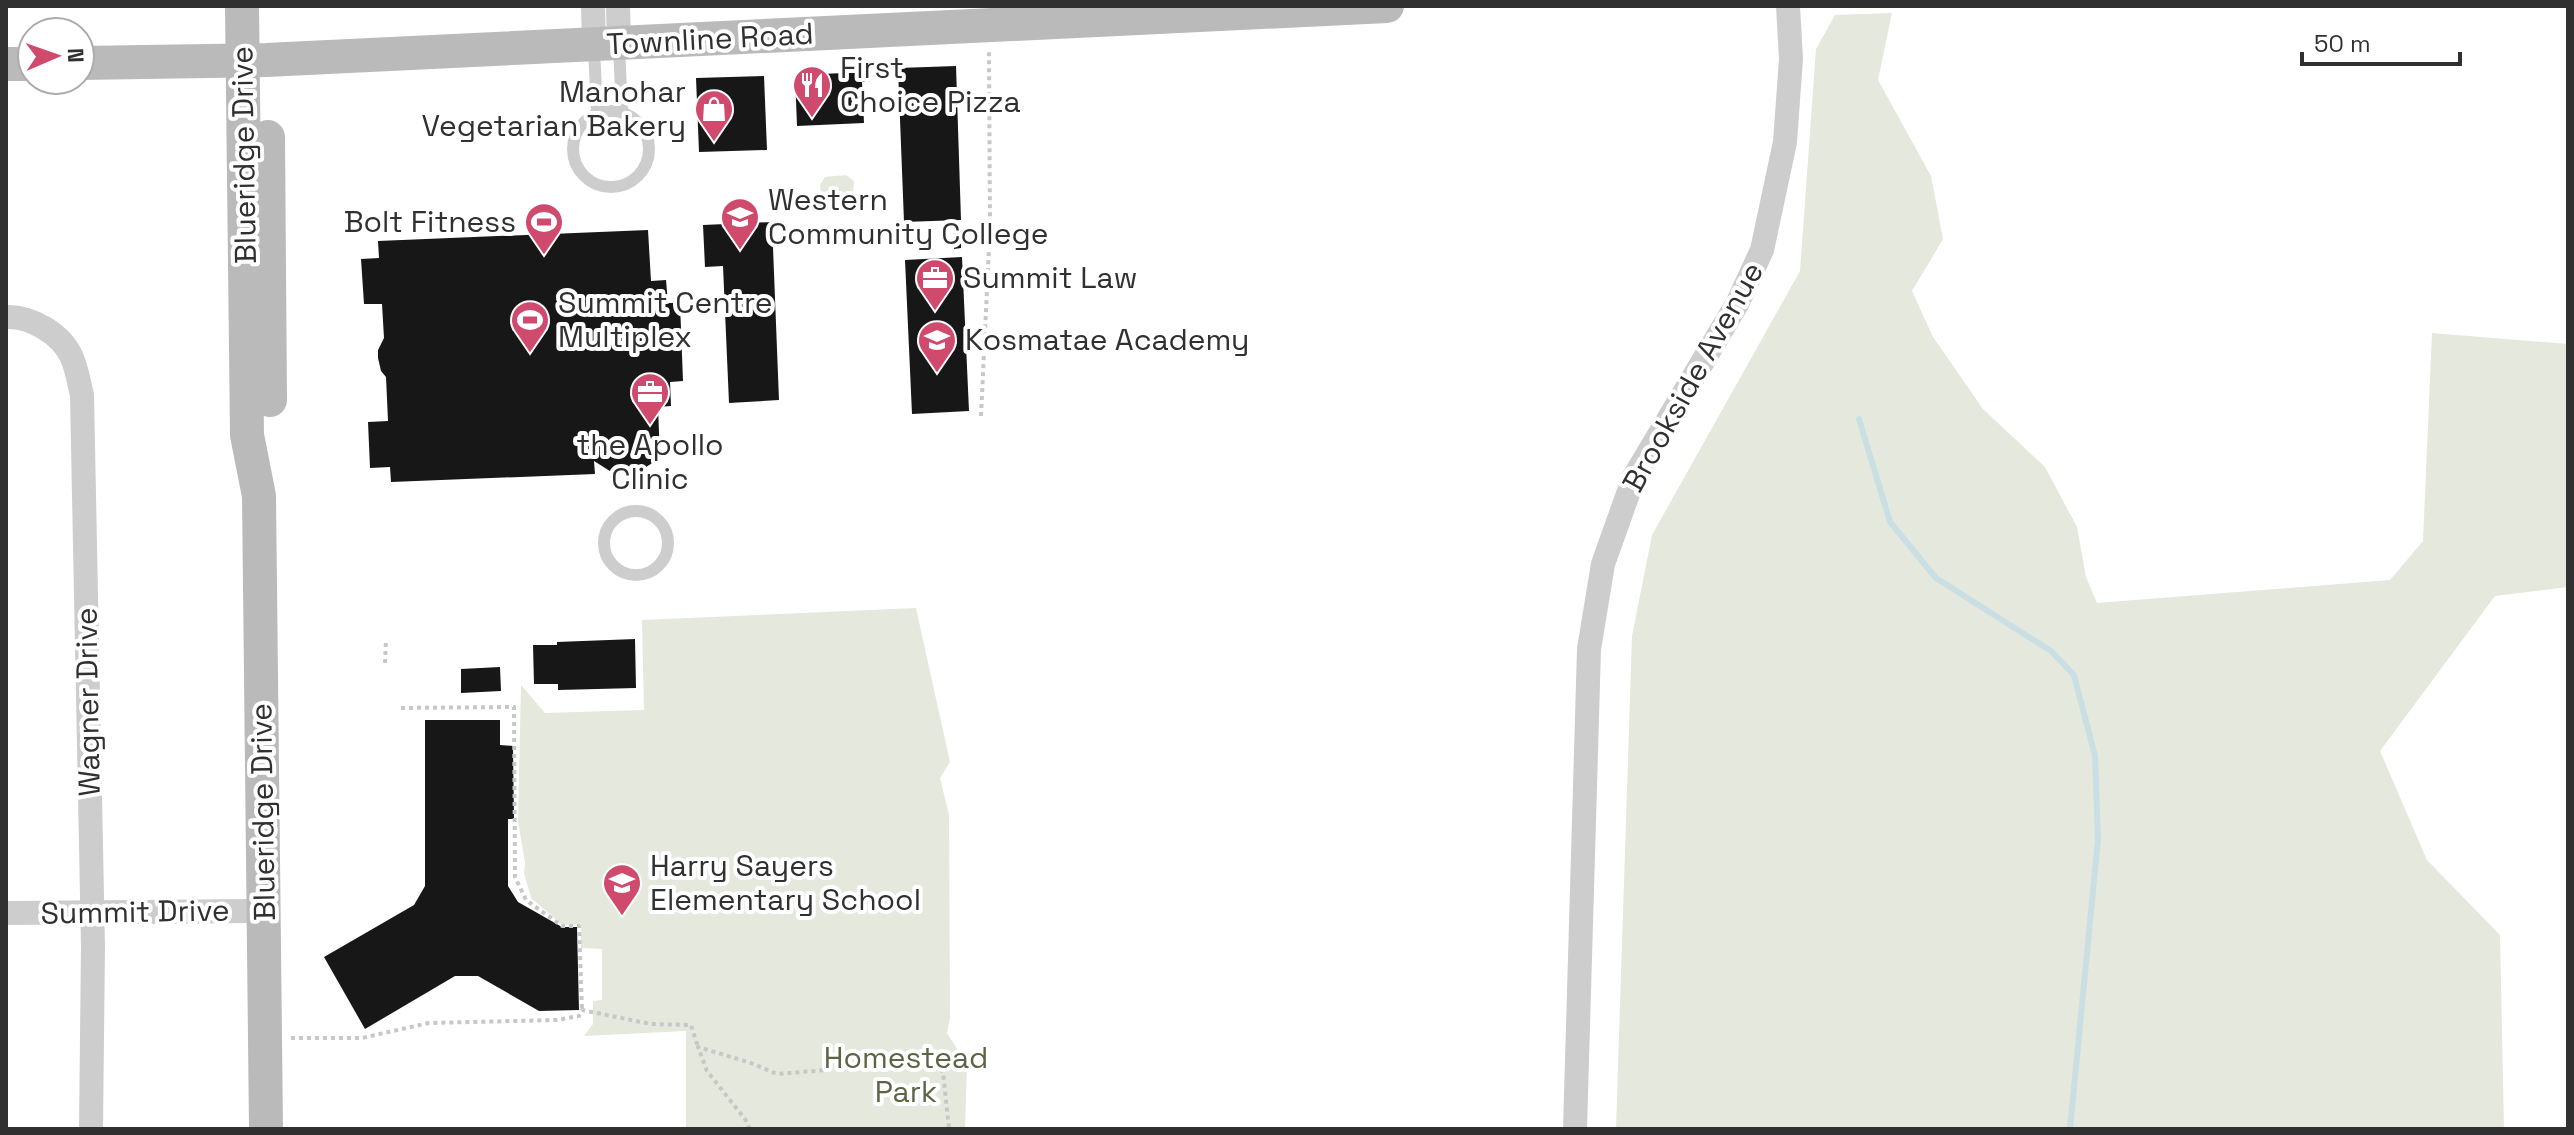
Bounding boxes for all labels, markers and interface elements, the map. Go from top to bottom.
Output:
street label: Townline Road [605,14,815,63]
north arrow [16,16,96,96]
scale bar [2302,16,2460,66]
text: 50 m [2314,28,2371,59]
street label: Blueridge Drive [222,46,265,264]
text: N [62,47,90,63]
place label: First Choice Pizza [840,48,1021,121]
restaurant icon: First Choice Pizza [791,64,833,119]
place label: Manohar Vegetarian Bakery [422,72,686,145]
shop icon: Manohar Vegetarian Bakery [693,88,735,143]
place label: Western Community College [768,180,1048,253]
school or university icon: Western Community College [719,196,761,251]
sports icon: Bolt Fitness [523,201,565,256]
place label: Bolt Fitness [344,202,516,241]
street label: Brookside Avenue [1613,255,1772,499]
office icon: Summit Law [914,257,956,312]
place label: Summit Law [963,258,1138,297]
place label: Summit Centre Multiplex [558,283,773,356]
sports icon: Summit Centre Multiplex [509,299,551,354]
school or university icon: Kosmatae Academy [916,319,958,374]
place label: Kosmatae Academy [965,320,1249,359]
office icon: the Apollo Clinic [629,371,671,426]
place label: the Apollo Clinic [576,425,724,498]
street label: Wagner Drive [66,607,109,797]
street label: Blueridge Drive [241,703,284,921]
place label: Harry Sayers Elementary School [650,846,921,919]
school or university icon: Harry Sayers Elementary School [601,862,643,917]
street label: Summit Drive [40,890,230,933]
park label: Homestead Park [824,1038,988,1111]

